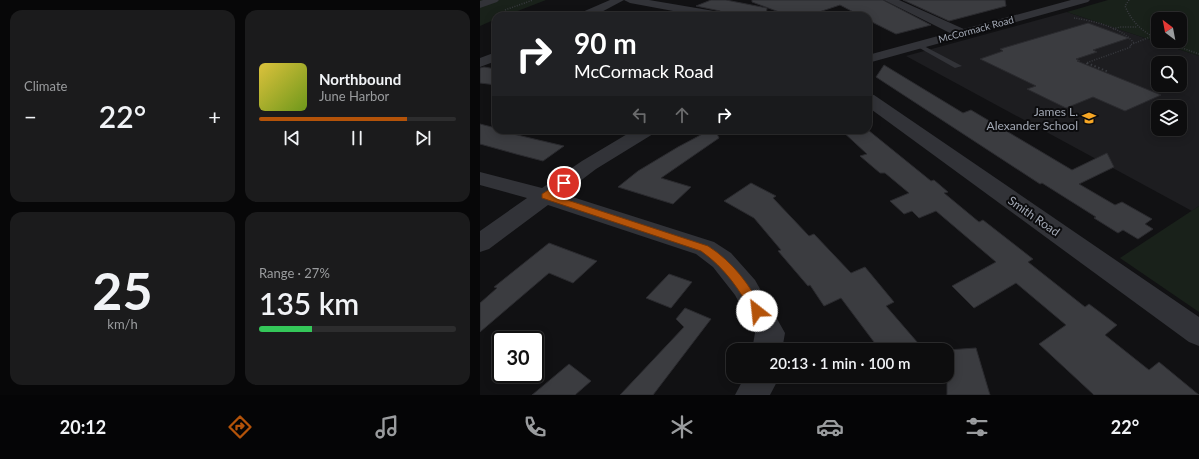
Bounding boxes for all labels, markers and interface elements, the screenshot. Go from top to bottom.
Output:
north arrow [1151,12,1187,48]
map controls [1151,12,1187,136]
street label: McCormack Road [937,13,1015,45]
text: 90 m [574,26,637,60]
icon: right [508,28,560,80]
button: search [1151,56,1187,92]
text: McCormack Road [574,60,713,82]
text: Northbound [319,70,401,88]
text: Climate [24,78,67,94]
text: June Harbor [319,88,389,104]
text: 22° [99,98,146,134]
button: layers [1151,100,1187,136]
text: − [24,103,37,130]
text: + [208,103,221,130]
icon: left [629,104,651,126]
icon: ahead [671,104,693,126]
icon: right [713,104,735,126]
place label: James L. Alexander School [987,104,1078,133]
school or university icon: James L. Alexander School [1081,110,1097,126]
icon: previous [281,127,303,149]
icon: pause [346,127,368,149]
icon: next [412,127,434,149]
pin [547,166,581,200]
icon: arrive [553,172,575,194]
street label: Smith Road [1005,193,1063,239]
text: 25 [92,259,153,321]
text: Range · 27% [259,265,330,281]
text: 135 km [259,285,359,321]
position arrow [736,290,778,332]
text: km/h [107,316,138,332]
speed limit sign: 30 [492,331,544,383]
text: 20:13 · 1 min · 100 m [770,354,910,372]
icon: directions [226,413,254,441]
icon: music [373,413,401,441]
icon: phone [521,413,549,441]
icon: climate [668,413,696,441]
icon: car [816,413,844,441]
icon: filters [963,413,991,441]
text: 20:12 [60,416,106,438]
text: 22° [1111,416,1139,438]

